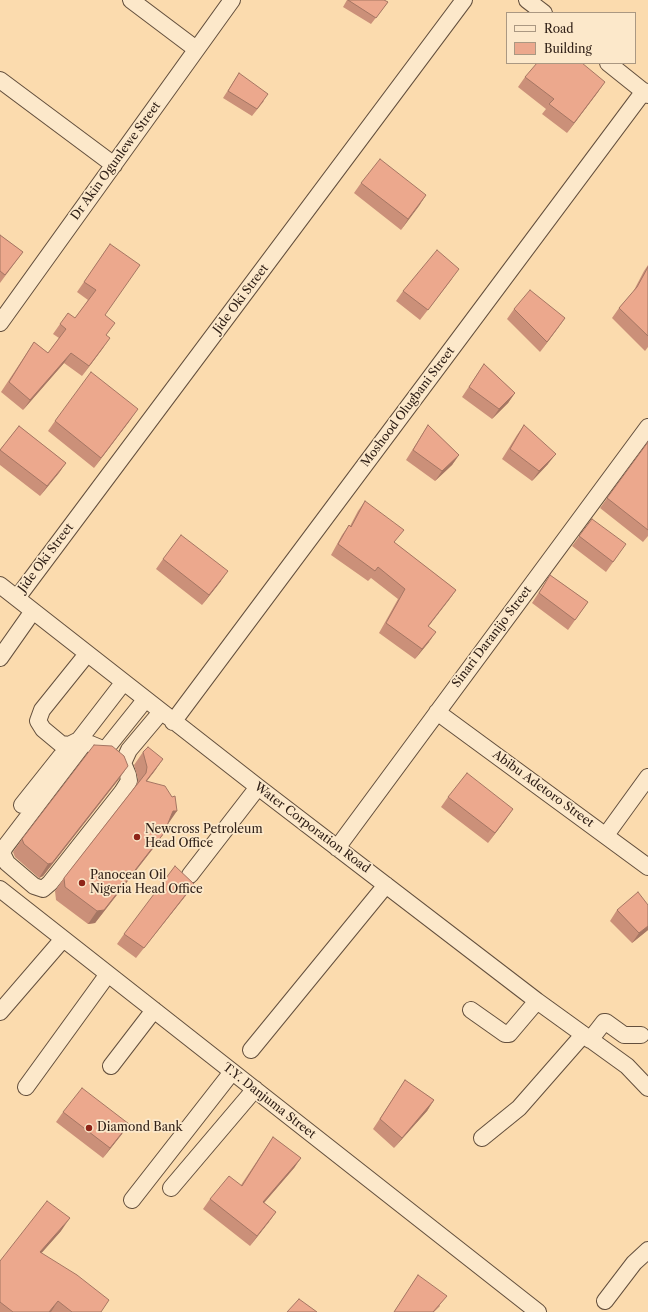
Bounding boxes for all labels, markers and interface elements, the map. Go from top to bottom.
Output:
legend [506,12,636,64]
text: Road [544,21,574,36]
text: Building [544,41,592,56]
street label: Dr Akin Ogunlewe Street [68,99,164,223]
street label: Jide Oki Street [210,262,272,336]
street label: Moshood Olugbani Street [358,344,458,470]
street label: Jide Oki Street [15,521,77,595]
street label: Sinari Daranijo Street [449,584,535,690]
street label: Abibu Adetoro Street [490,747,596,831]
street label: Water Corporation Road [251,780,373,876]
place label: Newcross Petroleum Head Office [145,823,263,851]
marker: Newcross Petroleum Head Office [132,832,142,842]
place label: Panocean Oil Nigeria Head Office [90,869,203,897]
marker: Panocean Oil Nigeria Head Office [77,878,87,888]
street label: T.Y. Danjuma Street [220,1060,318,1142]
place label: Diamond Bank [97,1121,182,1135]
marker: Diamond Bank [84,1123,94,1133]

